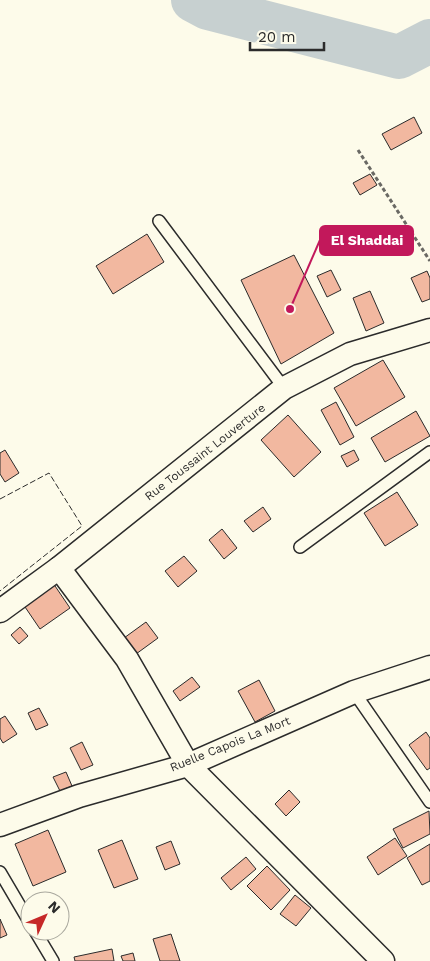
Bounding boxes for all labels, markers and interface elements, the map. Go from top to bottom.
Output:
scale bar [250,20,324,52]
text: 20 m [258,28,296,46]
callout: El Shaddai [320,226,413,255]
text: El Shaddai [331,232,403,248]
street label: Rue Toussaint Louverture [142,401,268,503]
street label: Ruelle Capois La Mort [168,713,292,775]
north arrow [20,891,70,941]
text: N [45,898,64,916]

